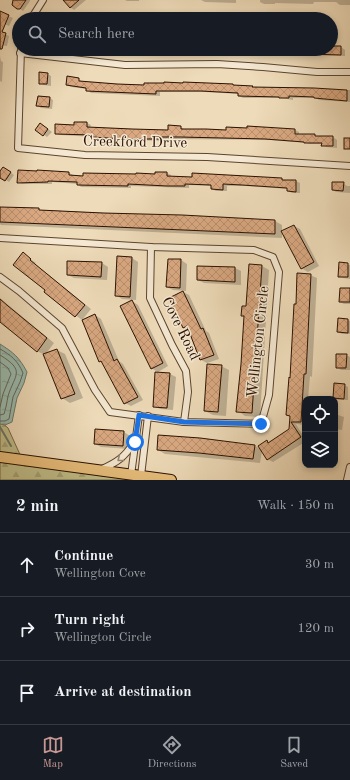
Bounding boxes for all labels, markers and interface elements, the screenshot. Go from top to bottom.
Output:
search box [12,12,338,56]
icon: search [26,23,48,45]
text: Search here [58,27,135,42]
street label: Creekford Drive [83,135,187,151]
street label: Wellington Circle [246,285,272,399]
street label: Cove Road [158,295,202,363]
map controls [302,396,338,468]
button: locate [302,396,338,432]
route end [252,415,270,433]
button: layers [302,432,338,468]
route start [126,433,144,451]
one-way arrow [117,455,124,462]
text: 2 min [16,498,59,515]
text: Walk · 150 m [257,499,334,512]
text: Continue [54,549,113,564]
icon: ahead [16,554,38,576]
text: 30 m [305,558,334,571]
text: Wellington Cove [54,567,146,580]
text: Turn right [54,613,125,628]
icon: right [16,618,38,640]
text: 120 m [297,622,334,635]
text: Wellington Circle [54,631,152,644]
icon: arrive [16,682,38,704]
text: Arrive at destination [54,685,192,700]
tab: Map [42,734,64,772]
tab: Directions [148,734,196,772]
tab: Saved [280,734,308,772]

